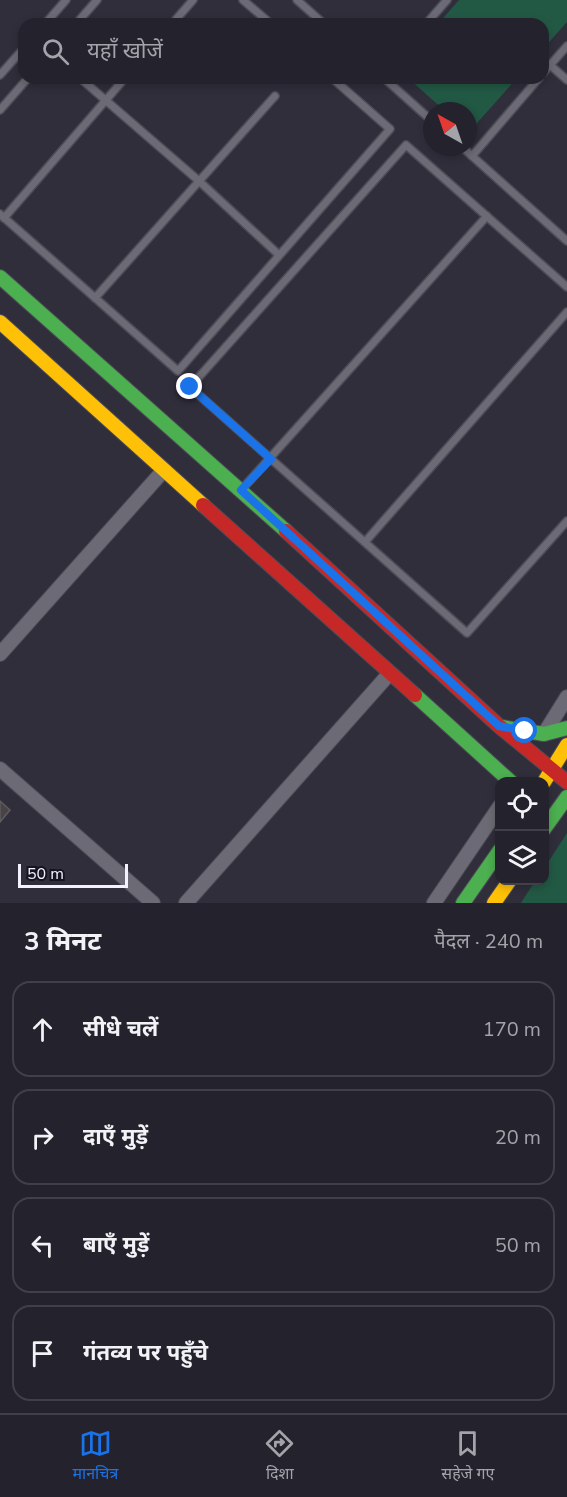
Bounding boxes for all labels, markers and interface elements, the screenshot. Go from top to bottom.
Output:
search box [18,18,549,84]
icon: search [39,35,72,68]
text: यहाँ खोजें [87,36,163,66]
north arrow [423,102,477,156]
route end [176,373,202,399]
route start [511,717,537,743]
map controls [495,777,549,885]
button: locate [495,777,549,831]
button: layers [495,831,549,885]
scale bar [18,861,128,888]
text: 50 m [27,863,64,885]
text: 3 मिनट [24,924,101,959]
text: पैदल · 240 m [434,928,543,955]
icon: ahead [26,1013,59,1046]
text: सीधे चलें [83,1014,158,1044]
text: 170 m [483,1016,541,1043]
icon: right [26,1121,59,1154]
text: दाएँ मुड़ें [83,1122,148,1152]
text: 20 m [495,1124,541,1151]
icon: left [26,1229,59,1262]
text: बाएँ मुड़ें [83,1230,149,1260]
text: 50 m [495,1232,541,1259]
icon: arrive [26,1337,59,1370]
text: गंतव्य पर पहुँचे [83,1338,208,1368]
tab: मानचित्र [73,1427,118,1486]
tab: दिशा [263,1427,296,1486]
tab: सहेजे गए [441,1427,494,1486]

